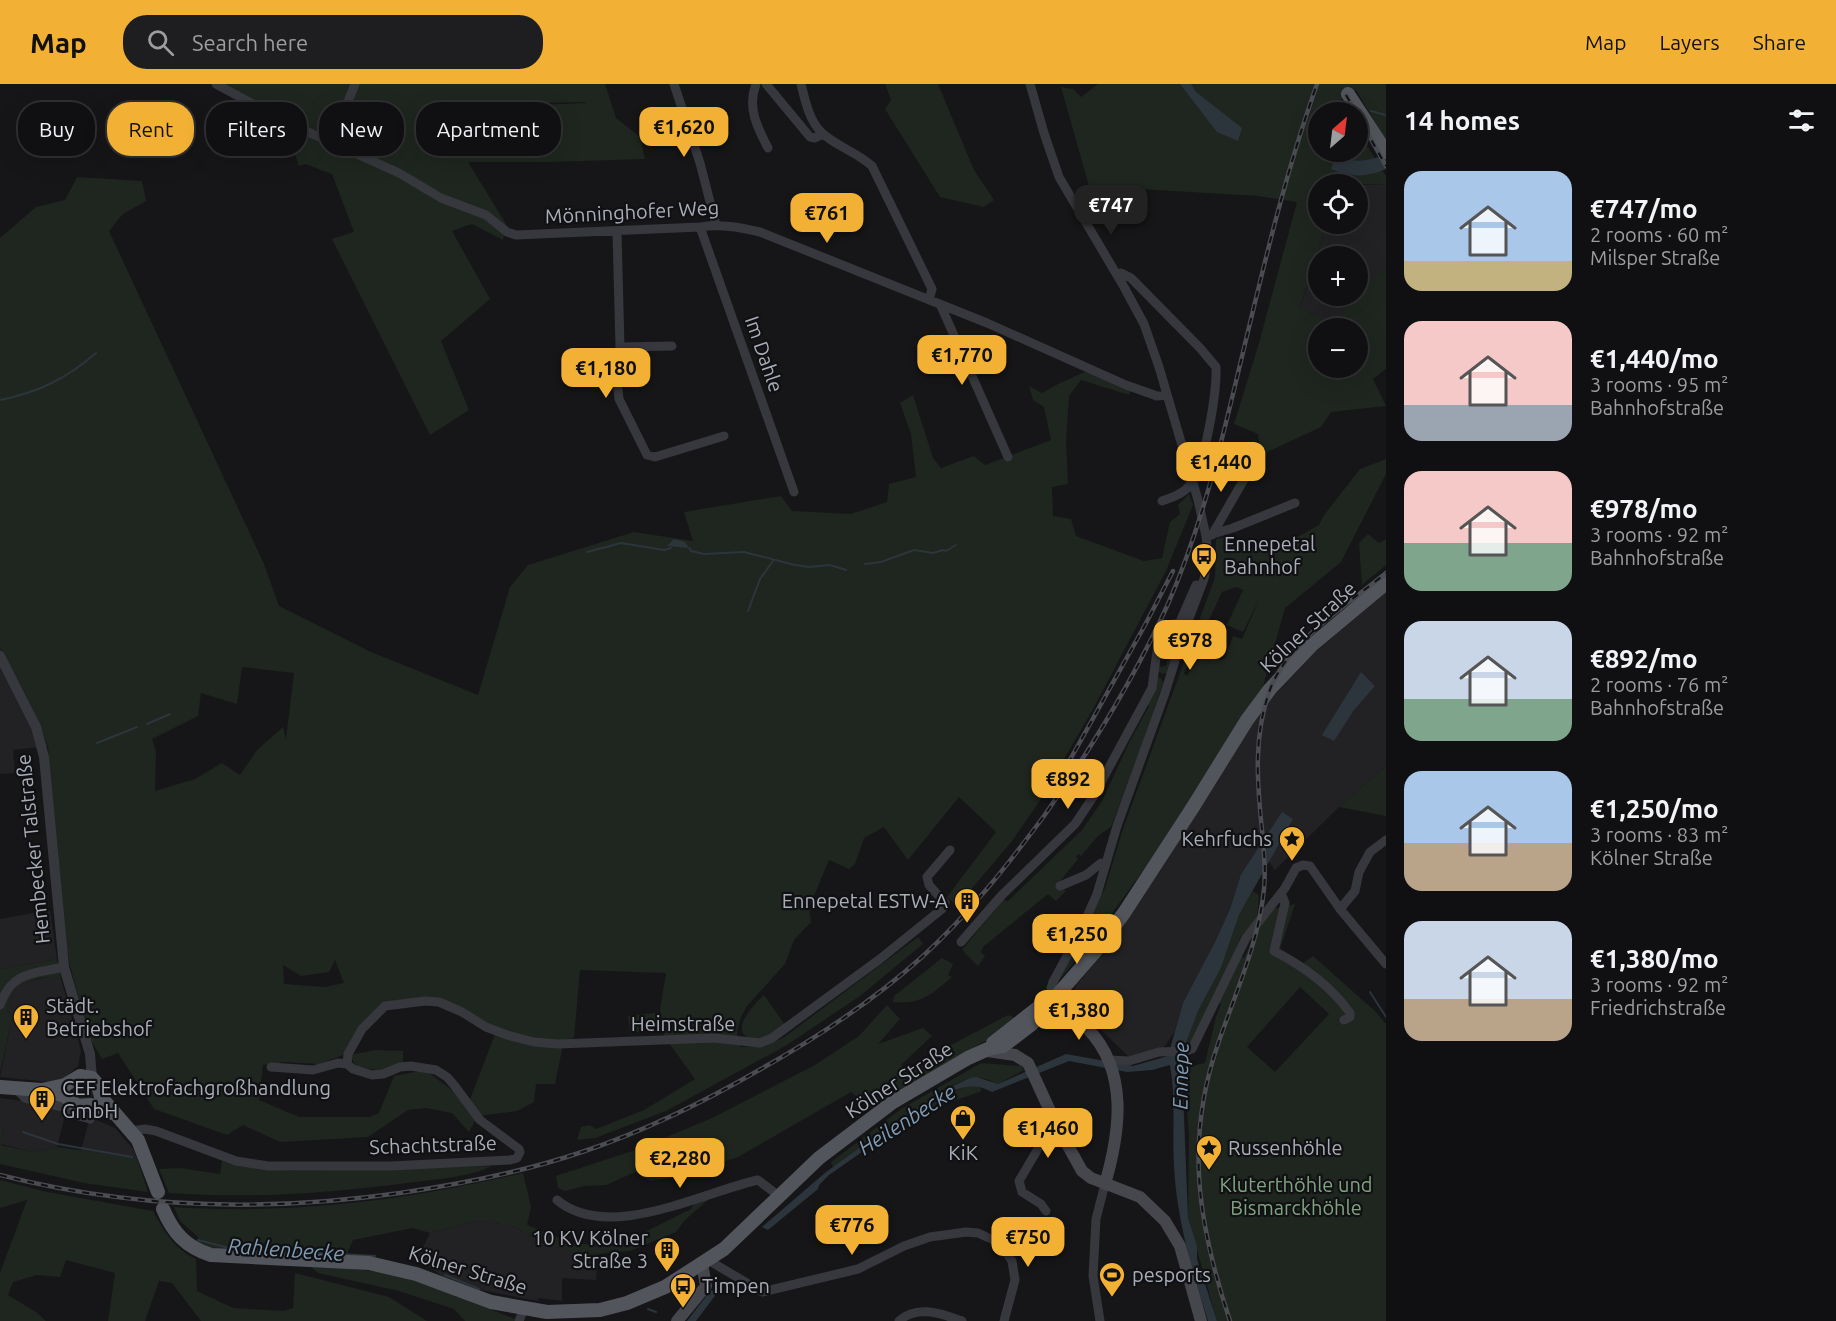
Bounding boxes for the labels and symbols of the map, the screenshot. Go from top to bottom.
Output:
north arrow [1308,102,1368,162]
pin: €1,620 [635,107,733,158]
pin: €747 [1075,185,1147,236]
pin: €761 [791,193,863,244]
street label: Mönninghofer Weg [544,195,720,228]
street label: Im Dahle [741,313,788,395]
pin: €1,770 [913,335,1011,386]
pin: €1,180 [557,348,655,399]
pin: €1,440 [1172,442,1270,493]
place label: Ennepetal Bahnhof [1224,532,1315,578]
bus stop icon: Ennepetal Bahnhof [1189,541,1219,579]
street label: Kölner Straße [1255,576,1360,677]
pin: €978 [1154,620,1226,671]
street label: Hembecker Talstraße [11,753,54,945]
pin: €892 [1032,759,1104,810]
place icon: Kehrfuchs [1277,824,1307,862]
place label: Kehrfuchs [1182,827,1272,850]
building icon: Ennepetal ESTW-A [952,886,982,924]
place label: Ennepetal ESTW-A [782,889,948,912]
pin: €1,250 [1028,914,1126,965]
pin: €1,380 [1030,990,1128,1041]
place label: Städt. Betriebshof [46,994,153,1040]
building icon: Städt. Betriebshof [11,1002,41,1040]
street label: Heimstraße [631,1012,735,1035]
street label: Kölner Straße [841,1037,956,1123]
water label: Ennepe [1167,1042,1193,1110]
place label: CEF Elektrofachgroßhandlung GmbH [62,1076,331,1122]
water label: Heilenbecke [853,1079,960,1159]
building icon: CEF Elektrofachgroßhandlung GmbH [27,1084,57,1122]
shop icon: KiK [948,1103,978,1141]
pin: €1,460 [999,1108,1097,1159]
street label: Schachtstraße [369,1131,497,1158]
place icon: Russenhöhle [1194,1133,1224,1171]
place label: Russenhöhle [1228,1136,1343,1159]
pin: €2,280 [631,1138,729,1189]
place label: KiK [948,1141,978,1164]
park label: Kluterthöhle und Bismarckhöhle [1219,1173,1373,1219]
pin: €776 [816,1205,888,1256]
pin: €750 [992,1217,1064,1268]
place label: 10 KV Kölner Straße 3 [532,1226,648,1272]
water label: Rahlenbecke [227,1233,345,1265]
building icon: 10 KV Kölner Straße 3 [652,1235,682,1273]
street label: Kölner Straße [406,1241,530,1298]
sports icon: pesports [1097,1260,1127,1298]
place label: pesports [1132,1263,1211,1286]
bus stop icon: Timpen [668,1271,698,1309]
place label: Timpen [702,1274,770,1297]

